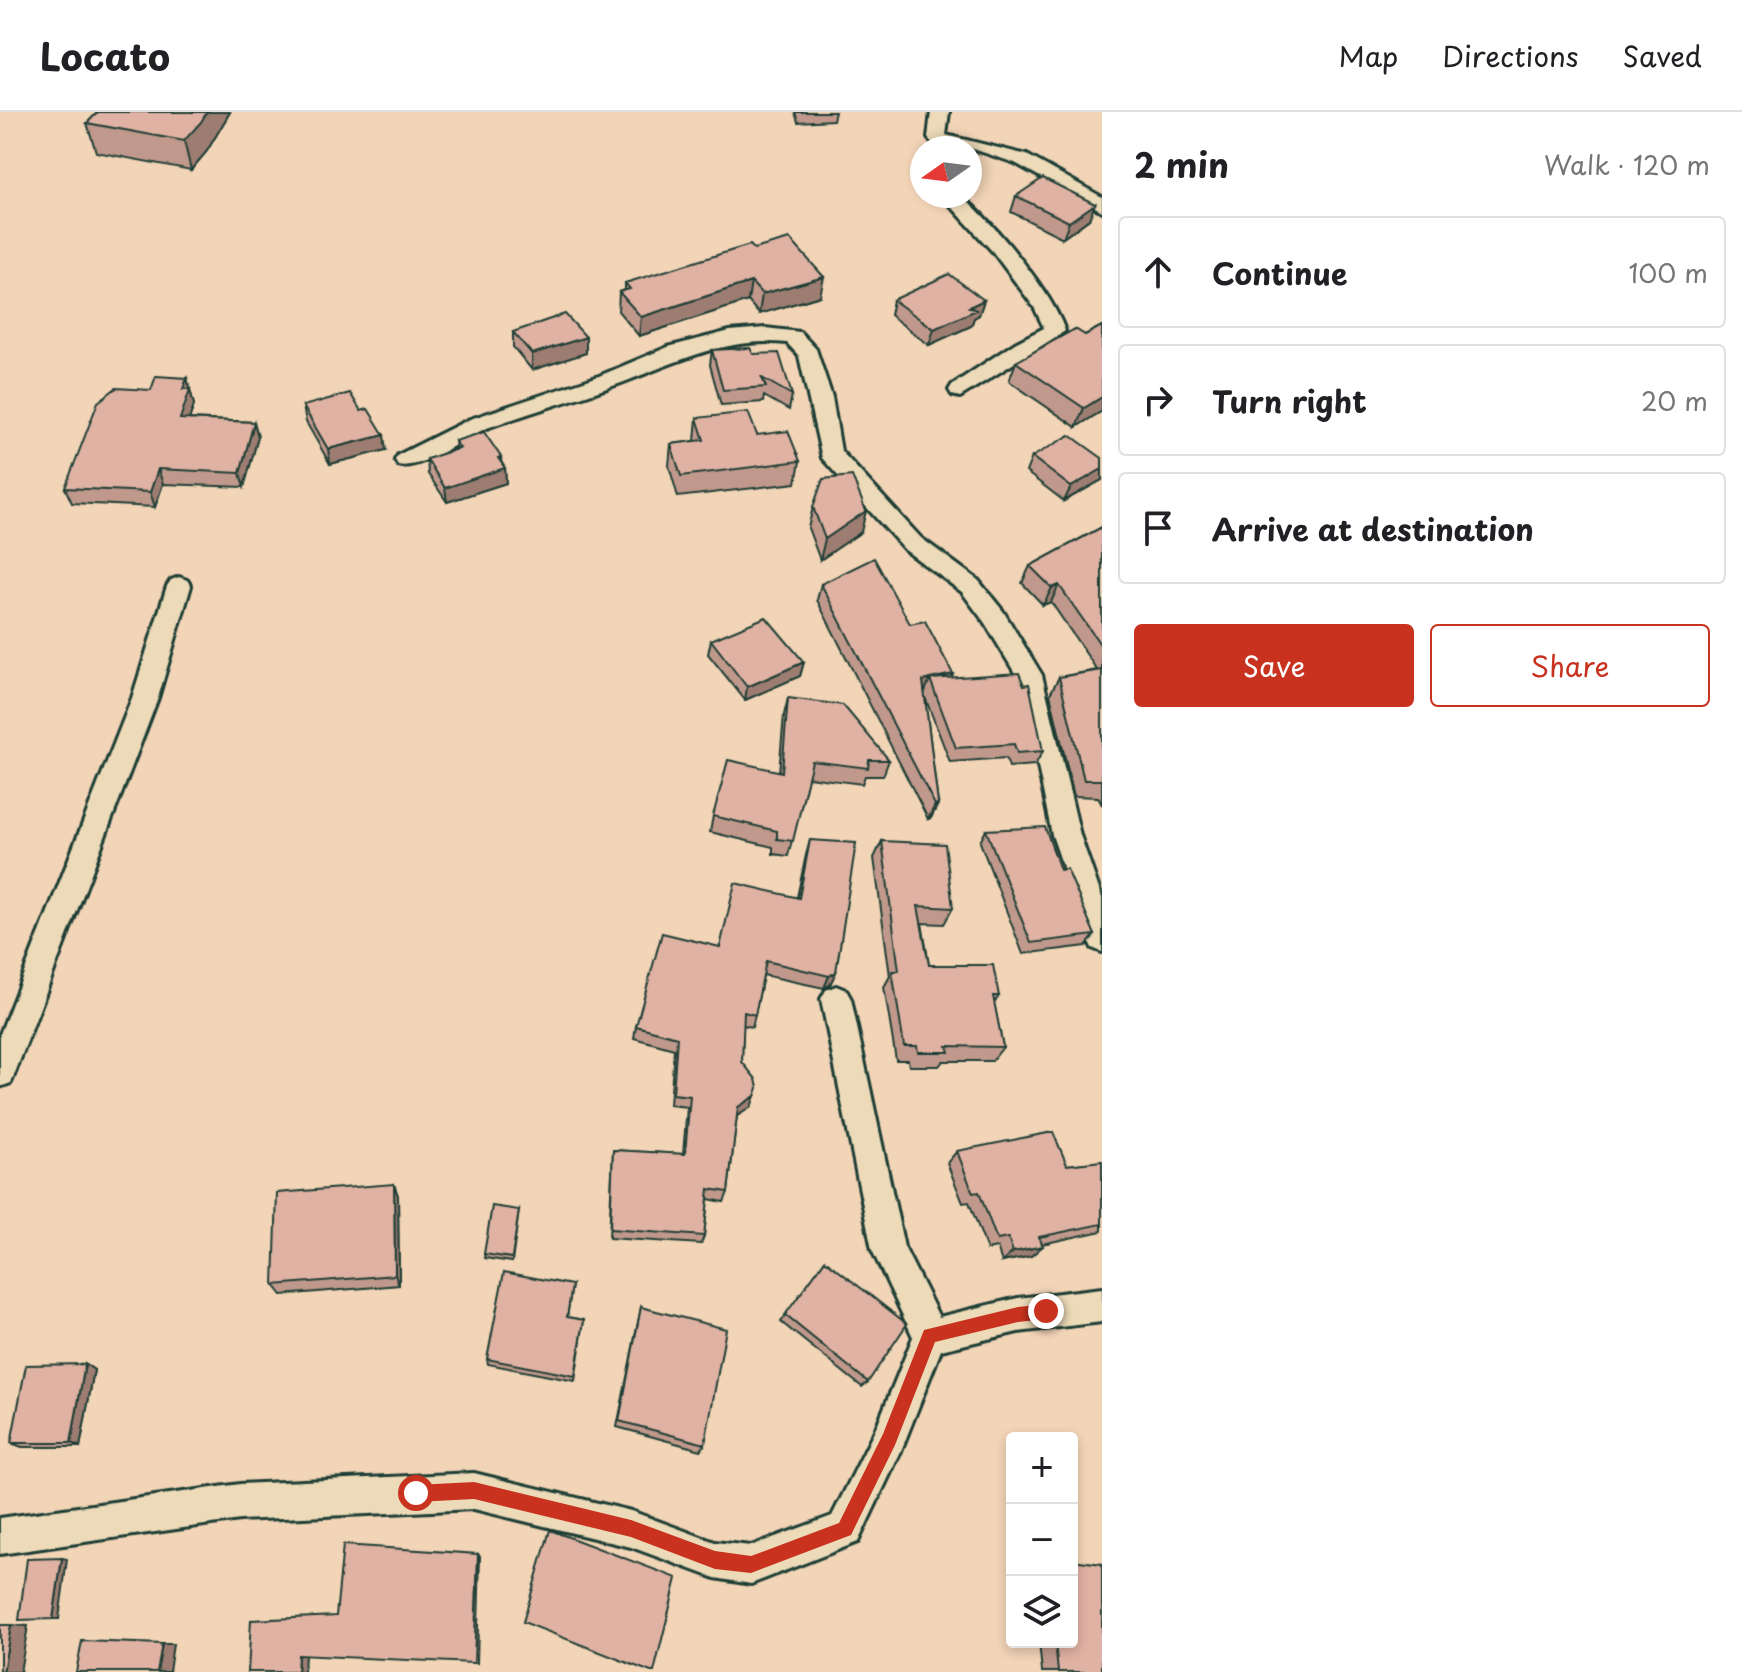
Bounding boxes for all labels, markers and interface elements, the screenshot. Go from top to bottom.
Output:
text: Locato [40,27,170,84]
text: Map [1339,34,1398,77]
text: Directions [1442,34,1579,77]
text: Saved [1623,34,1702,77]
north arrow [910,136,982,208]
text: 2 min [1134,138,1229,190]
text: Walk · 120 m [1544,145,1710,184]
icon: ahead [1136,250,1180,294]
text: Continue [1212,250,1347,295]
text: 100 m [1628,253,1708,292]
icon: right [1136,378,1180,422]
text: Turn right [1212,378,1367,423]
text: 20 m [1641,381,1708,420]
icon: arrive [1136,506,1180,550]
text: Arrive at destination [1212,506,1534,551]
button: Save [1134,624,1414,707]
button: Share [1430,624,1710,707]
route end [1028,1293,1064,1329]
map controls [1006,1432,1078,1648]
button: + [1006,1432,1078,1504]
route start [398,1475,434,1511]
button: − [1006,1504,1078,1576]
button: layers [1006,1576,1078,1648]

